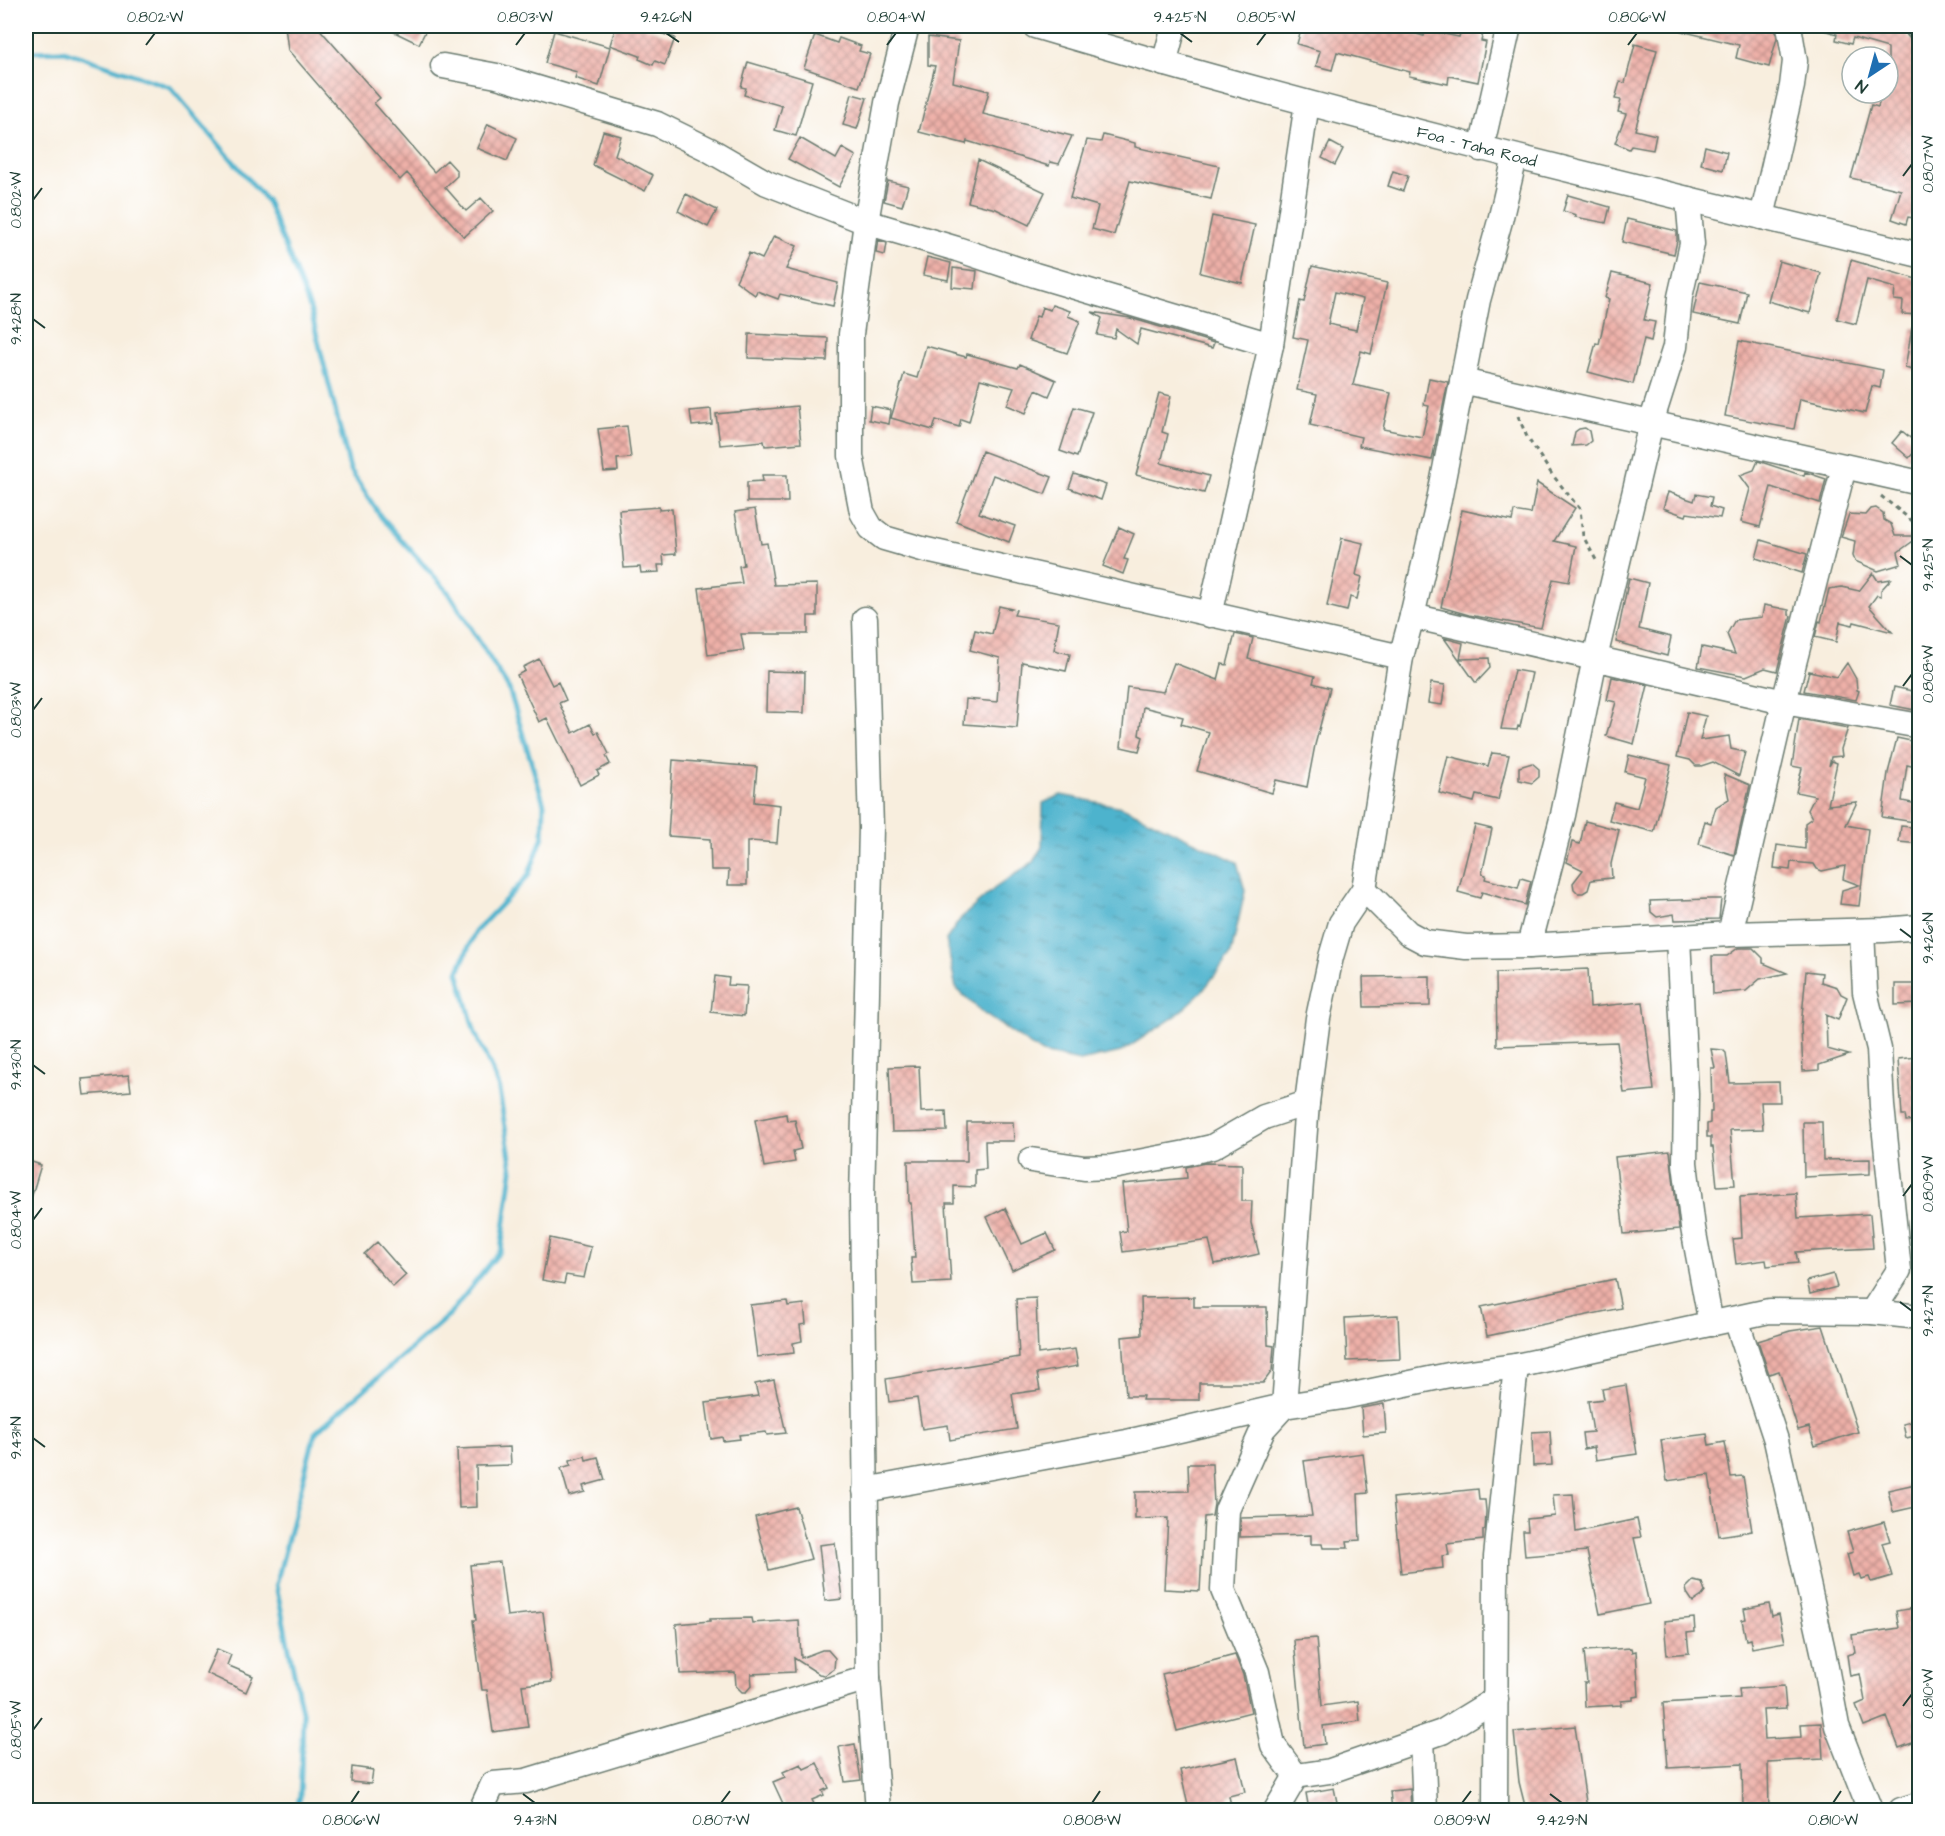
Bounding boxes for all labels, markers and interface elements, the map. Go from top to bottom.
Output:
text: 0.802°W [127,7,183,28]
text: 0.803°W [497,7,553,28]
text: 9.426°N [640,7,692,28]
text: 0.804°W [867,7,925,28]
text: 9.425°N [1154,7,1206,28]
text: 0.805°W [1237,7,1295,28]
text: 0.806°W [1608,7,1666,28]
north arrow [1840,45,1900,105]
text: N [1851,74,1872,98]
street label: Foa - Taha Road [1414,121,1539,173]
text: 0.807°W [1918,135,1939,193]
text: 0.802°W [6,172,27,228]
text: 9.428°N [6,293,27,345]
text: 9.425°N [1918,539,1939,591]
text: 0.808°W [1918,645,1939,703]
text: 0.803°W [6,682,27,738]
text: 9.426°N [1918,912,1939,964]
text: 9.430°N [6,1040,27,1090]
text: 0.809°W [1918,1156,1939,1212]
text: 0.804°W [6,1191,27,1249]
text: 9.427°N [1918,1285,1939,1337]
text: 9.431°N [6,1416,27,1460]
text: 0.810°W [1918,1669,1939,1719]
text: 0.805°W [6,1701,27,1759]
text: 0.806°W [322,1810,380,1831]
text: 9.431°N [513,1810,557,1831]
text: 0.807°W [692,1810,750,1831]
text: 0.808°W [1063,1810,1121,1831]
text: 0.809°W [1434,1810,1490,1831]
text: 9.429°N [1537,1810,1587,1831]
text: 0.810°W [1808,1810,1858,1831]

